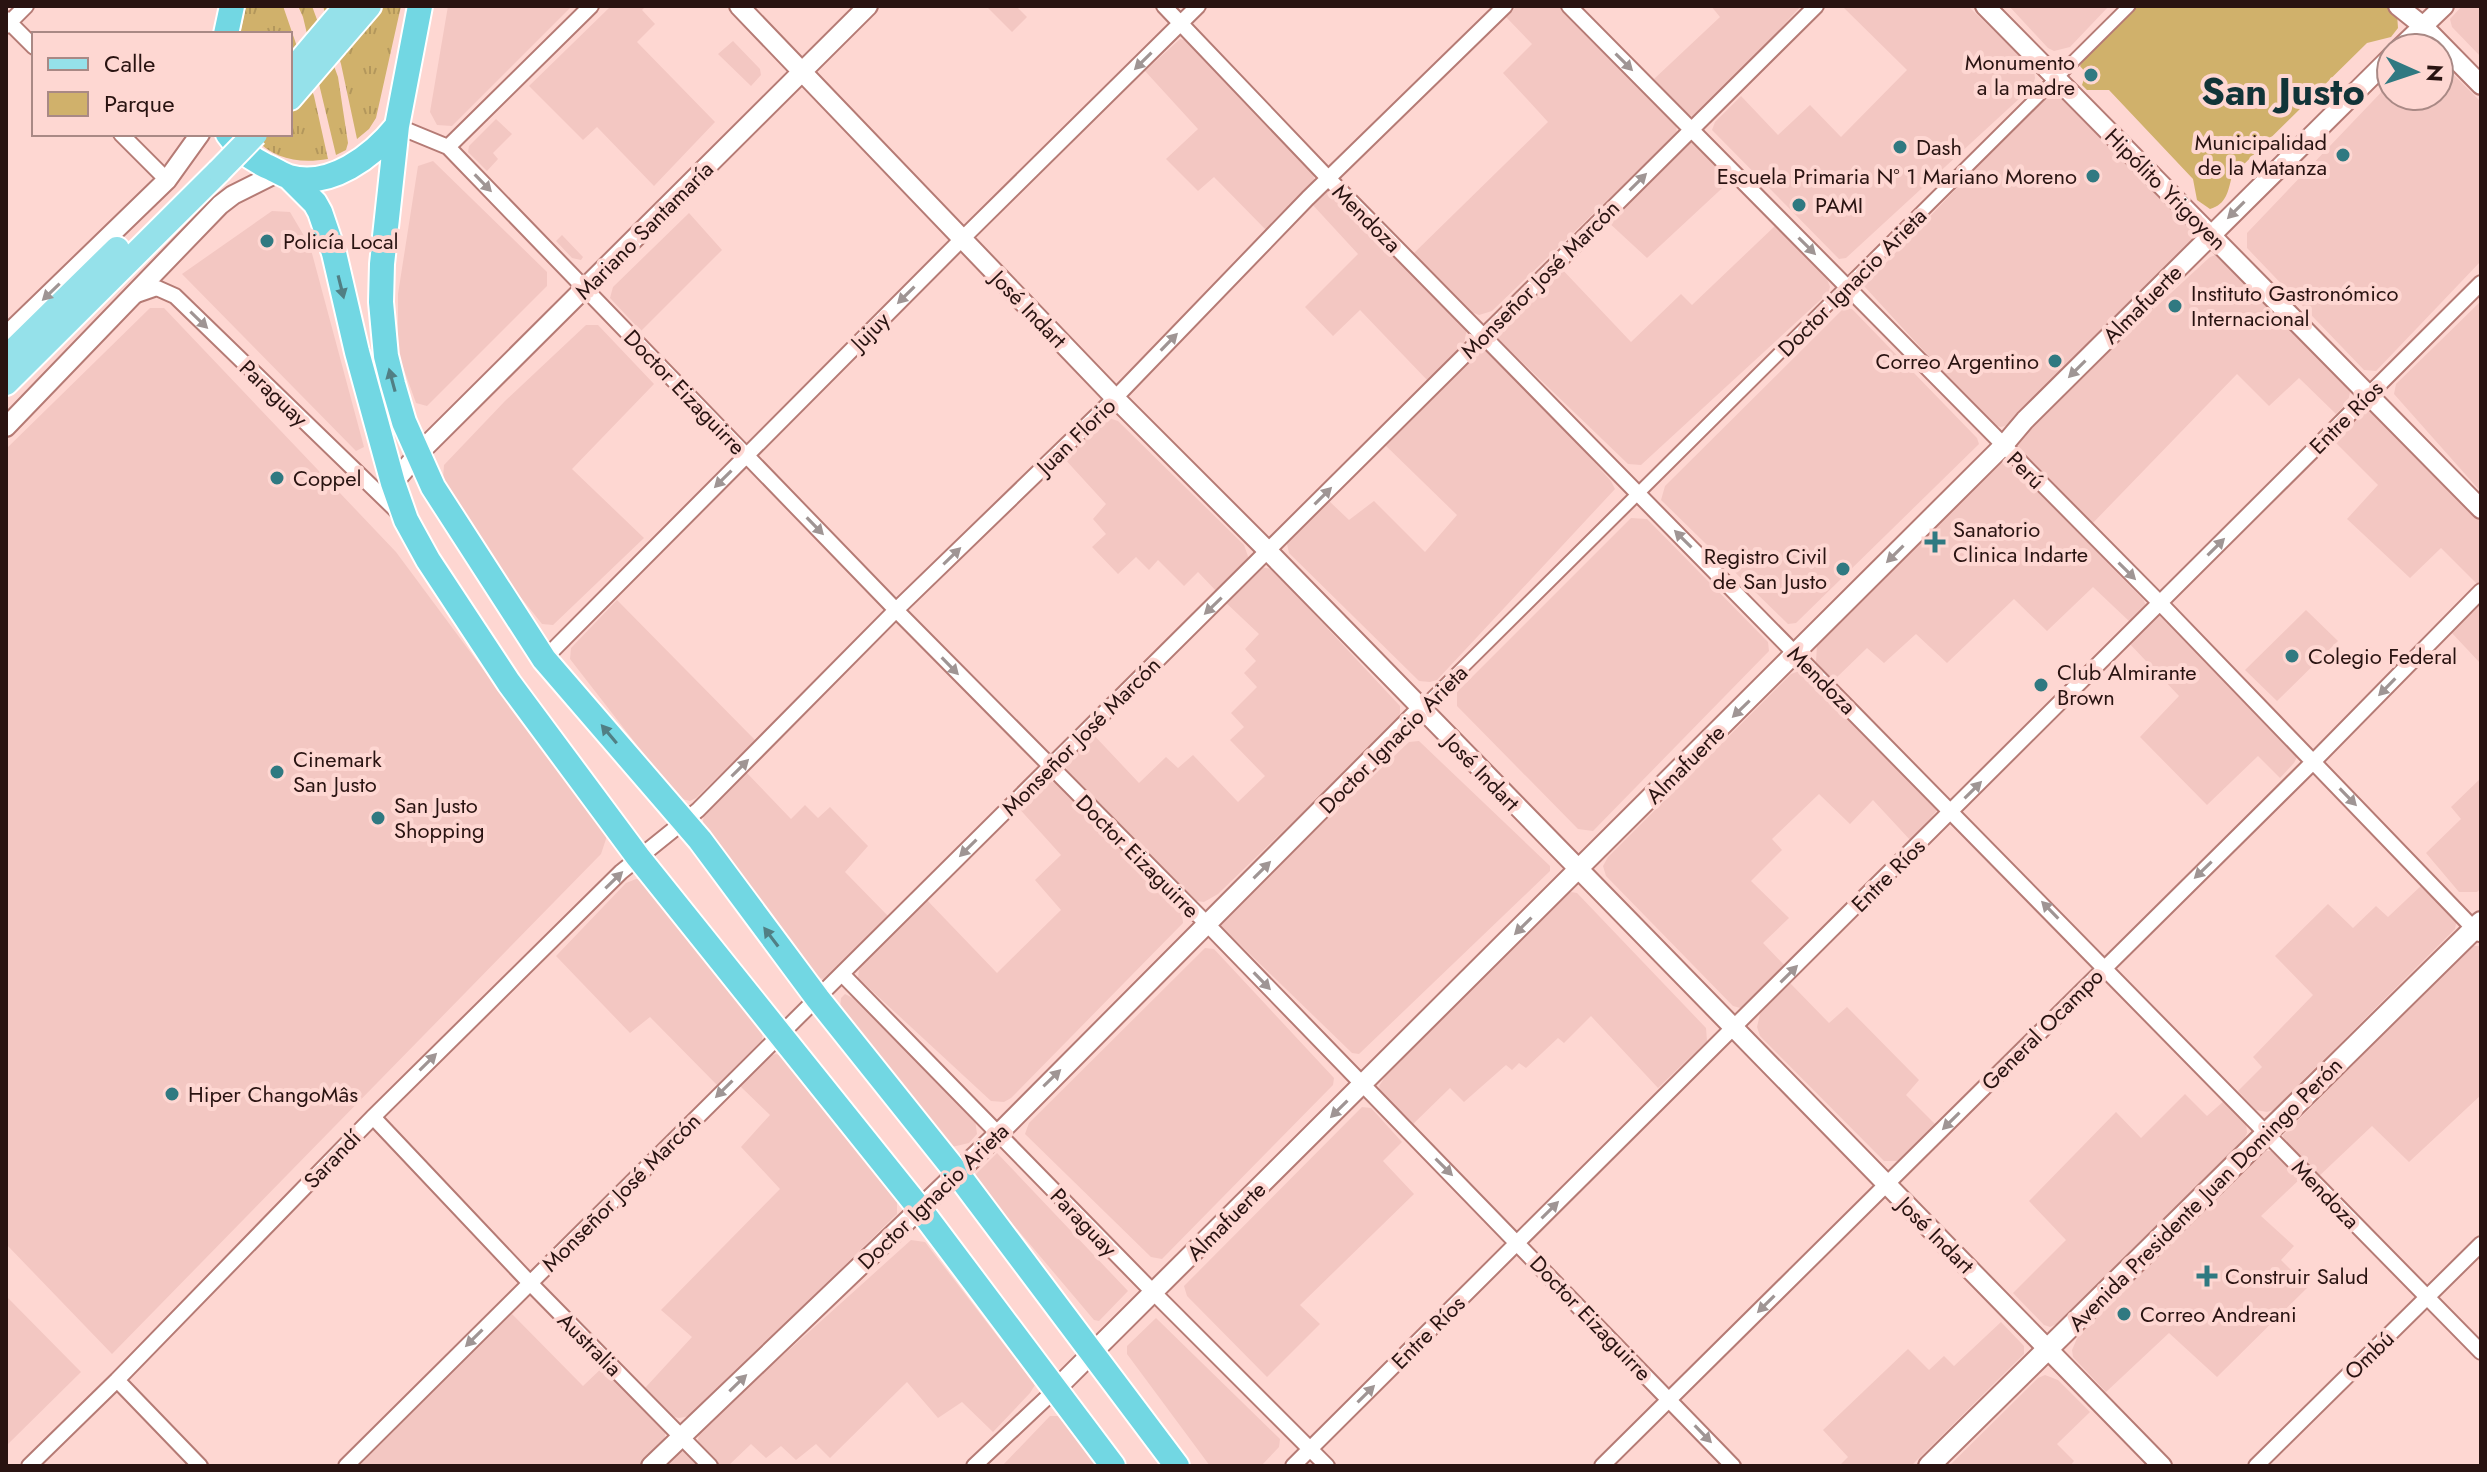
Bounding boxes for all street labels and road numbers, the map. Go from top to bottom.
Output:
street label: Hipólito Yrigoyen [2098,121,2234,257]
street label: Mariano Santamaría [568,154,720,306]
street label: Mendoza [1325,176,1409,260]
street label: Monseñor José Marcón [1453,192,1627,366]
street label: Doctor Ignacio Arieta [1770,200,1934,364]
street label: Almafuerte [2095,257,2189,351]
street label: José Indart [982,261,1075,356]
street label: Jujuy [841,304,897,360]
street label: Doctor Eizaguirre [617,322,753,462]
street label: Paraguay [233,352,316,434]
street label: Entre Ríos [2302,373,2390,461]
street label: Juan Florio [1027,390,1123,484]
street label: Perú [2000,444,2052,496]
street label: Mendoza [1780,638,1864,722]
street label: Monseñor José Marcón [994,649,1168,823]
street label: Doctor Ignacio Arieta [1311,657,1475,821]
street label: Almafuerte [1638,717,1732,811]
street label: José Indart [1435,724,1528,819]
street label: Doctor Eizaguirre [1069,787,1207,925]
street label: Entre Ríos [1844,831,1932,919]
street label: General Ocampo [1974,961,2110,1097]
street label: Avenida Presidente Juan Domingo Perón [2061,1050,2349,1338]
street label: Monseñor José Marcón [534,1105,708,1279]
street label: Doctor Ignacio Arieta [850,1115,1016,1277]
street label: Sarandí [296,1122,369,1195]
street label: Mendoza [2285,1152,2367,1236]
street label: Almafuerte [1179,1174,1273,1268]
street label: Paraguay [1043,1181,1125,1264]
street label: José Indart [1888,1187,1982,1281]
street label: Doctor Eizaguirre [1523,1248,1659,1388]
street label: Entre Ríos [1384,1288,1472,1376]
street label: Australia [551,1305,629,1383]
street label: Ombú [2337,1323,2401,1387]

